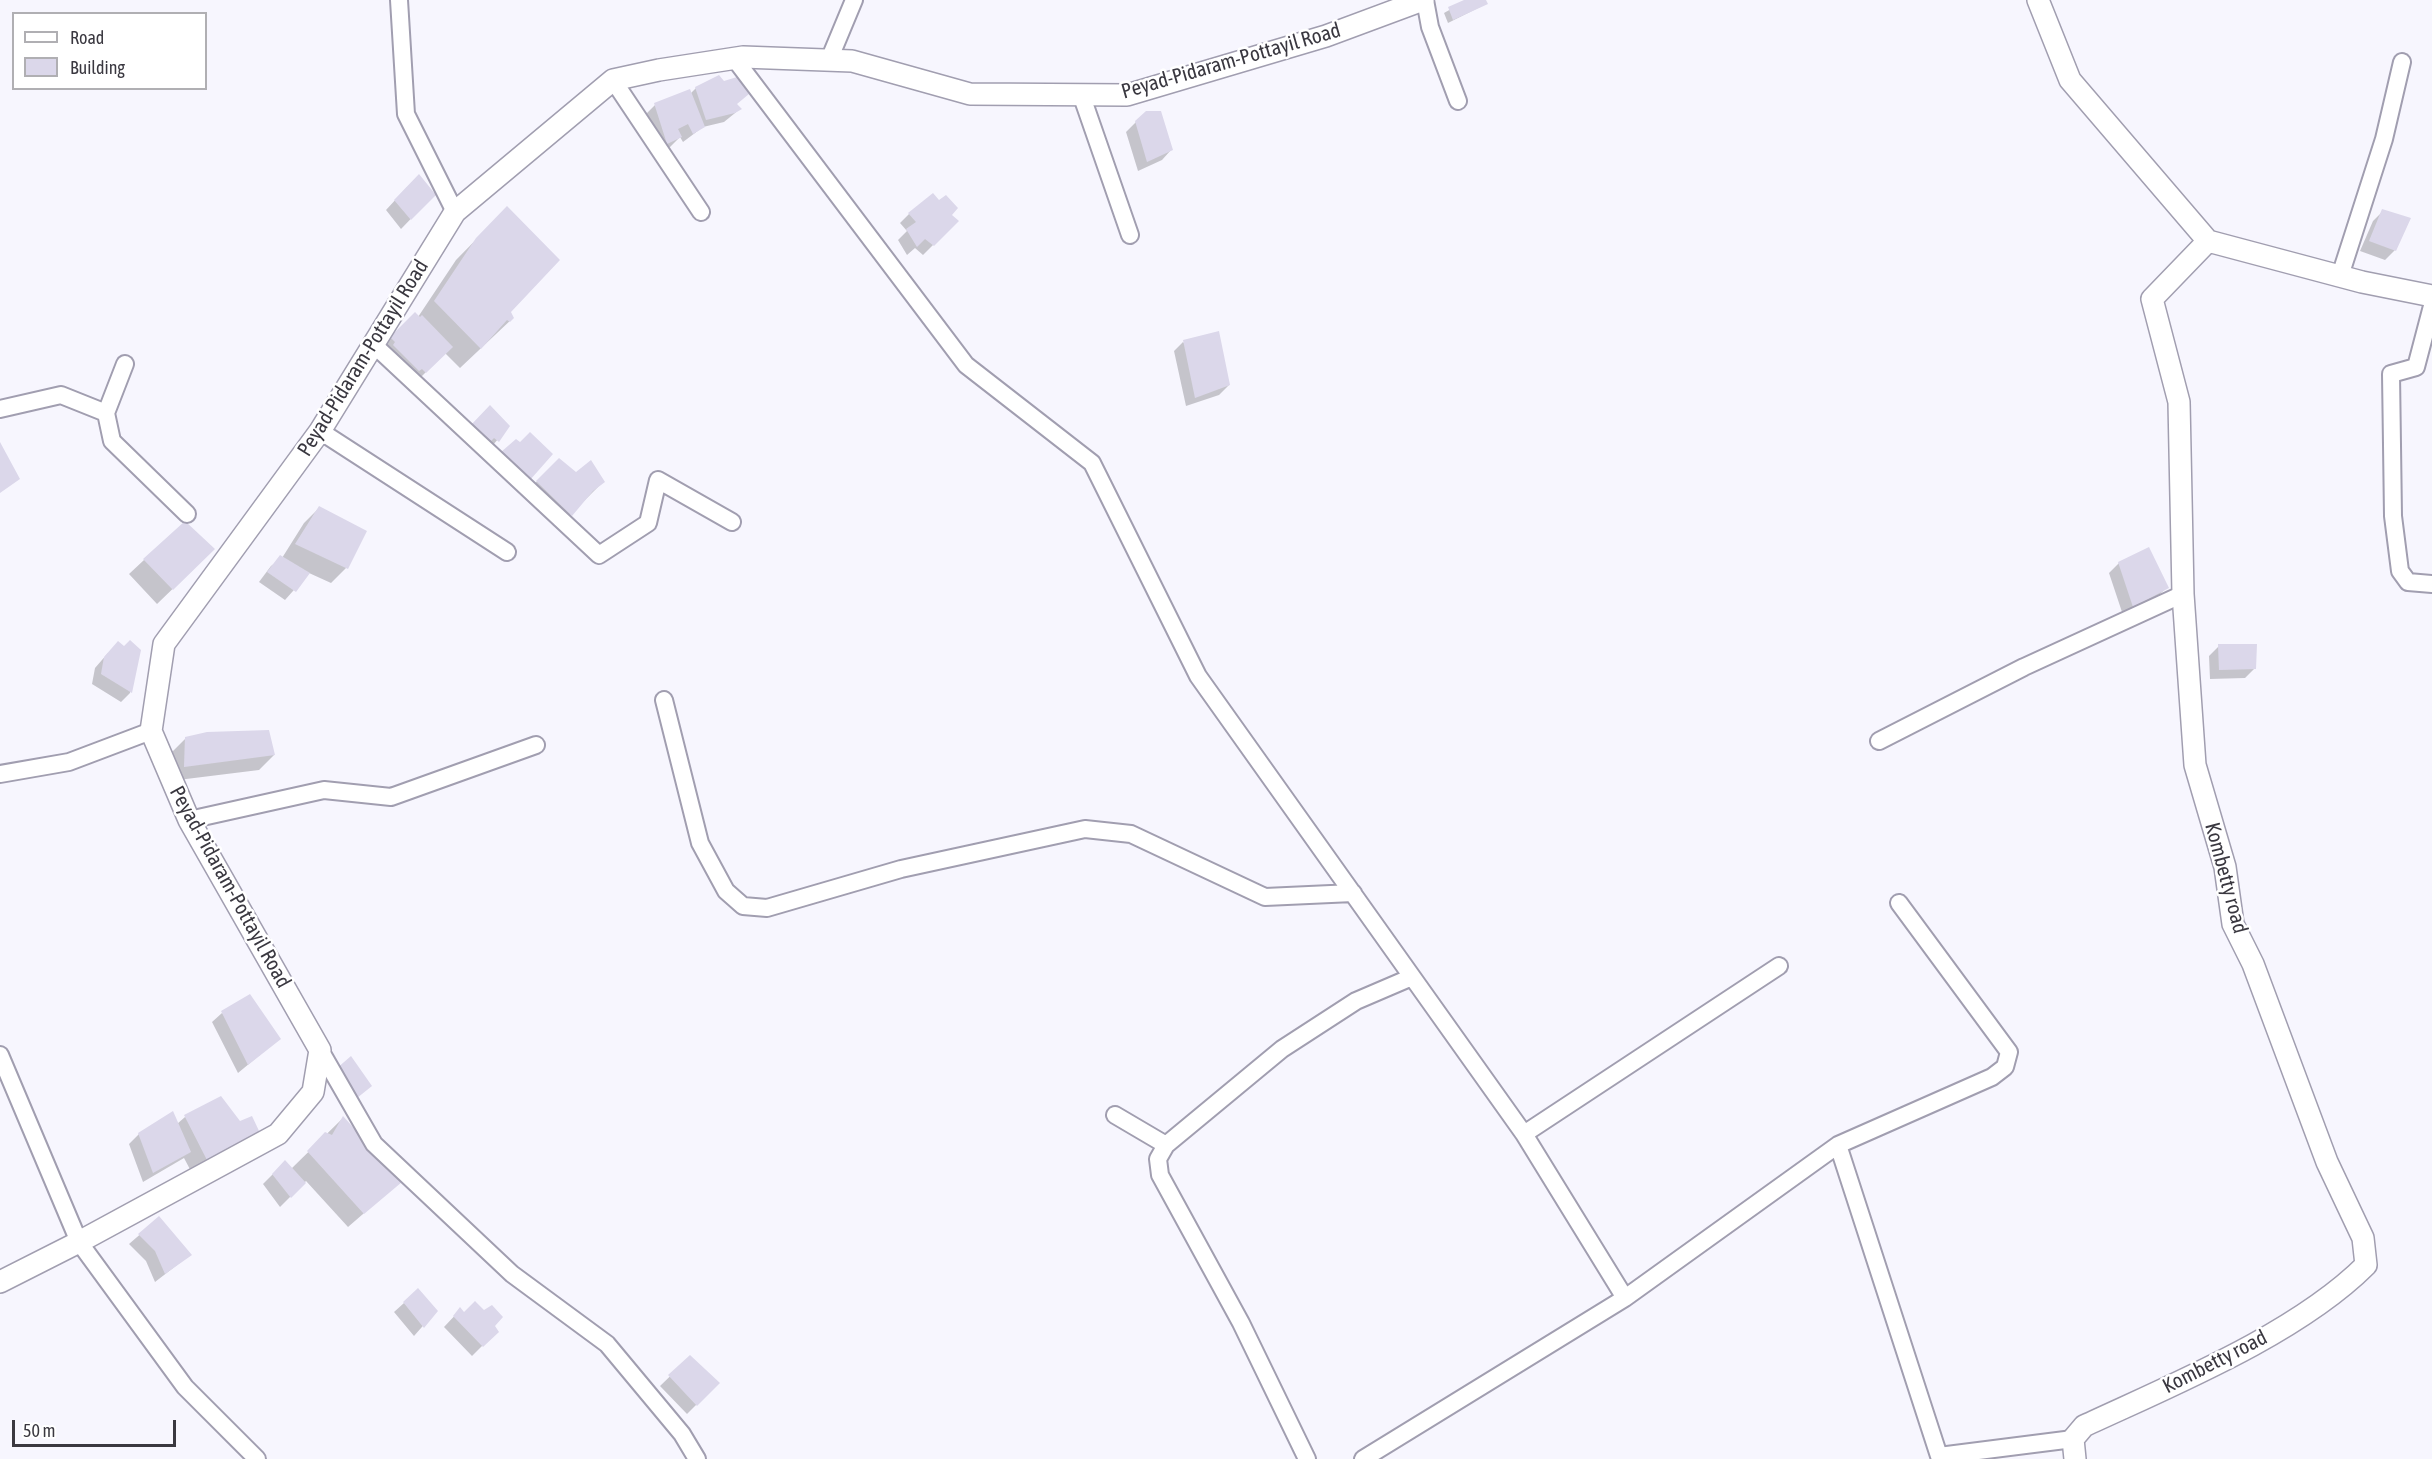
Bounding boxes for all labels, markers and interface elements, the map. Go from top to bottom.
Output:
legend [12,12,207,90]
street label: Peyad-Pidaram-Pottayil Road [1118,18,1344,104]
text: Road [70,27,104,48]
text: Building [70,57,125,78]
street label: Peyad-Pidaram-Pottayil Road [292,255,434,461]
street label: Peyad-Pidaram-Pottayil Road [164,782,296,992]
street label: Kombetty road [2199,820,2253,936]
street label: Kombetty road [2159,1325,2271,1399]
scale bar [15,1408,178,1446]
text: 50 m [23,1420,55,1441]

